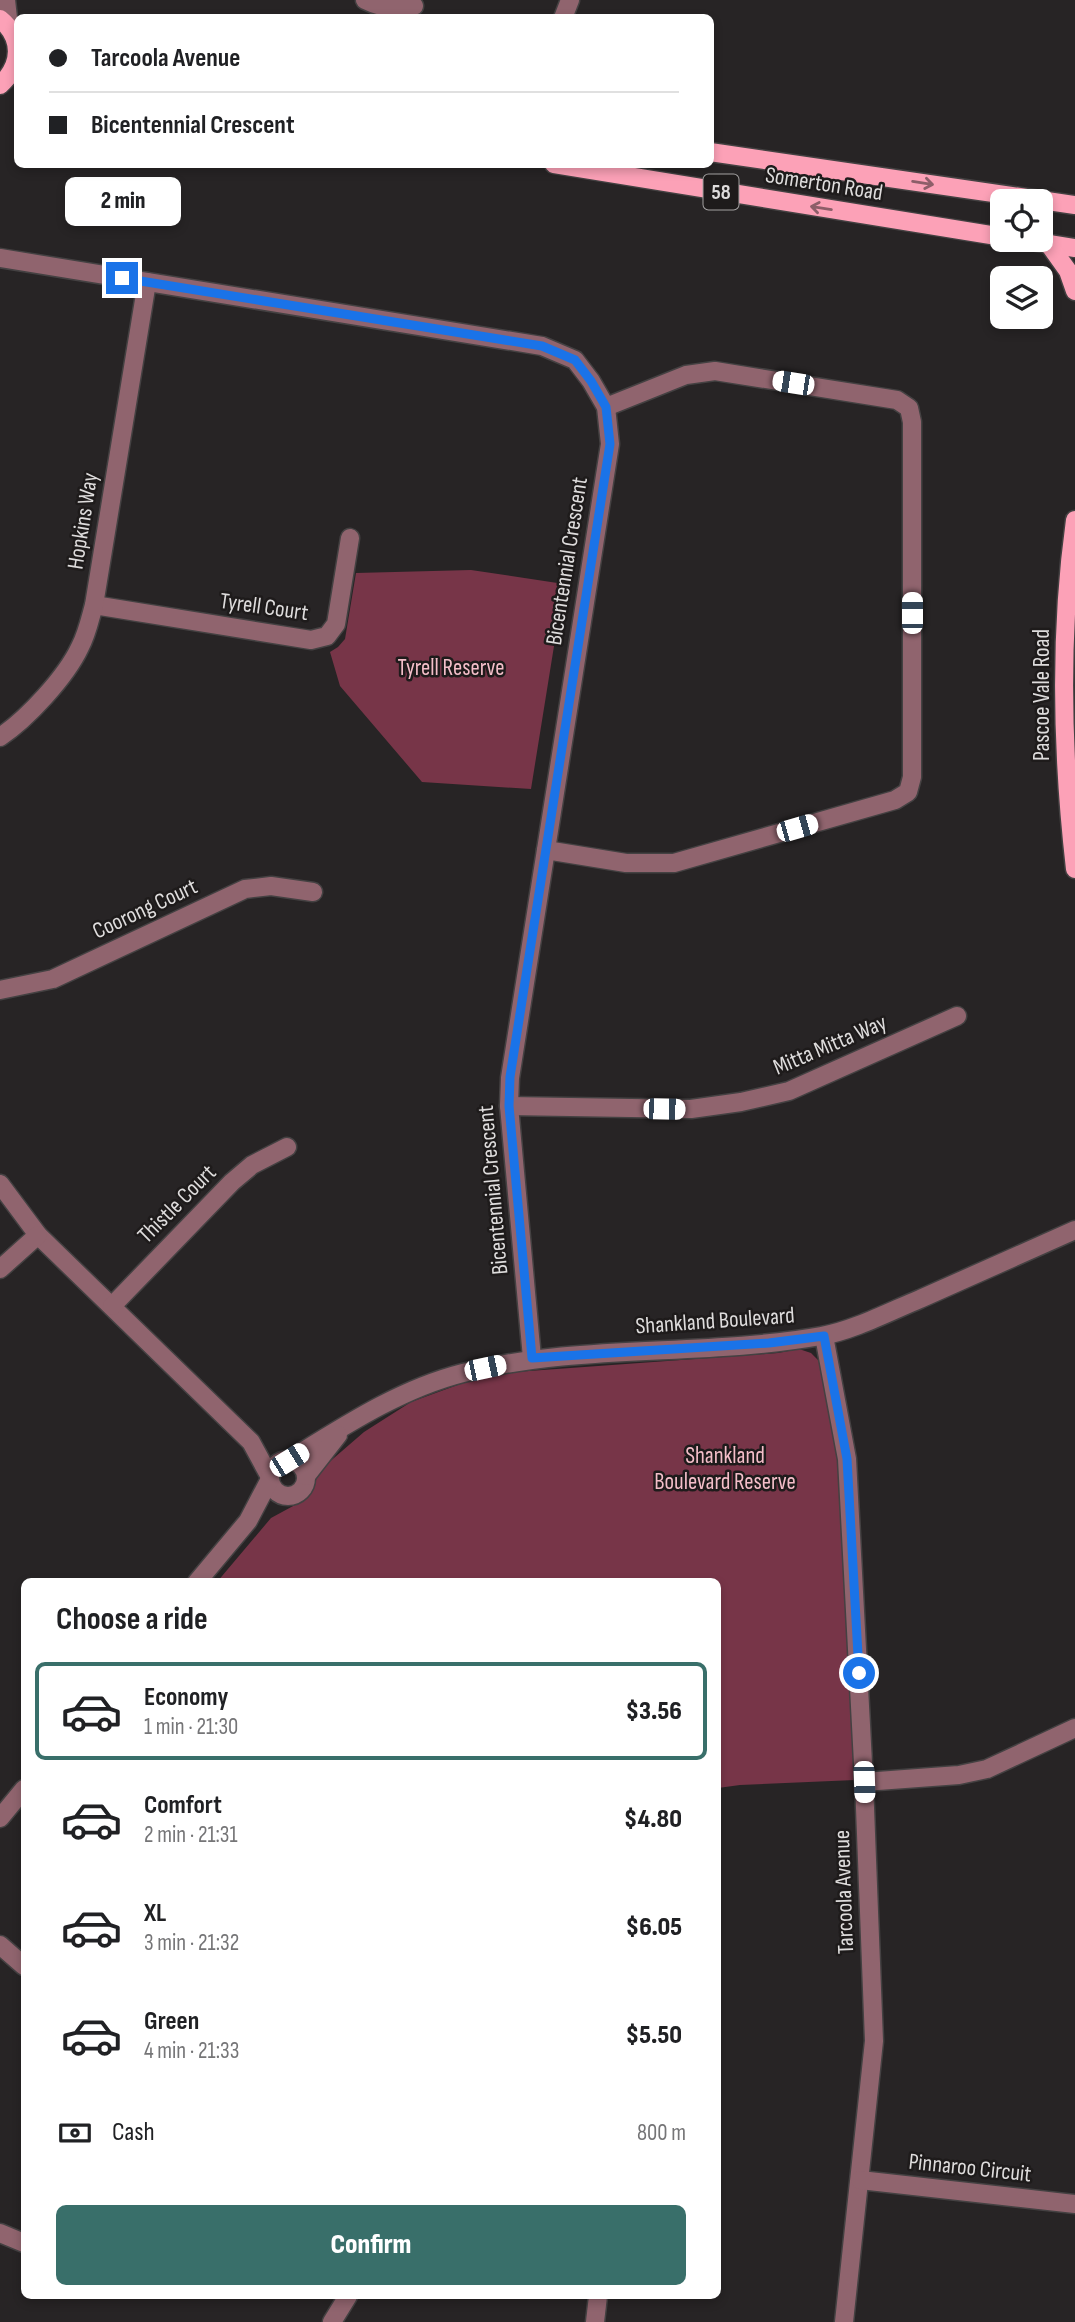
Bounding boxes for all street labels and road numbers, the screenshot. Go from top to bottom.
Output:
street label: Somerton Road [763,161,885,207]
road number: 58 [704,174,738,210]
street label: Hopkins Way [62,471,104,571]
street label: Bicentennial Crescent [540,475,594,647]
street label: Tyrell Court [218,587,310,627]
street label: Pascoe Vale Road [1028,629,1056,761]
street label: Coorong Court [88,873,202,945]
street label: Mitta Mitta Way [769,1009,891,1081]
street label: Bicentennial Crescent [472,1104,514,1276]
street label: Thistle Court [132,1159,222,1249]
street label: Shankland Boulevard [635,1301,795,1341]
street label: Tarcoola Avenue [828,1829,860,1955]
street label: Pinnaroo Circuit [907,2148,1033,2188]

